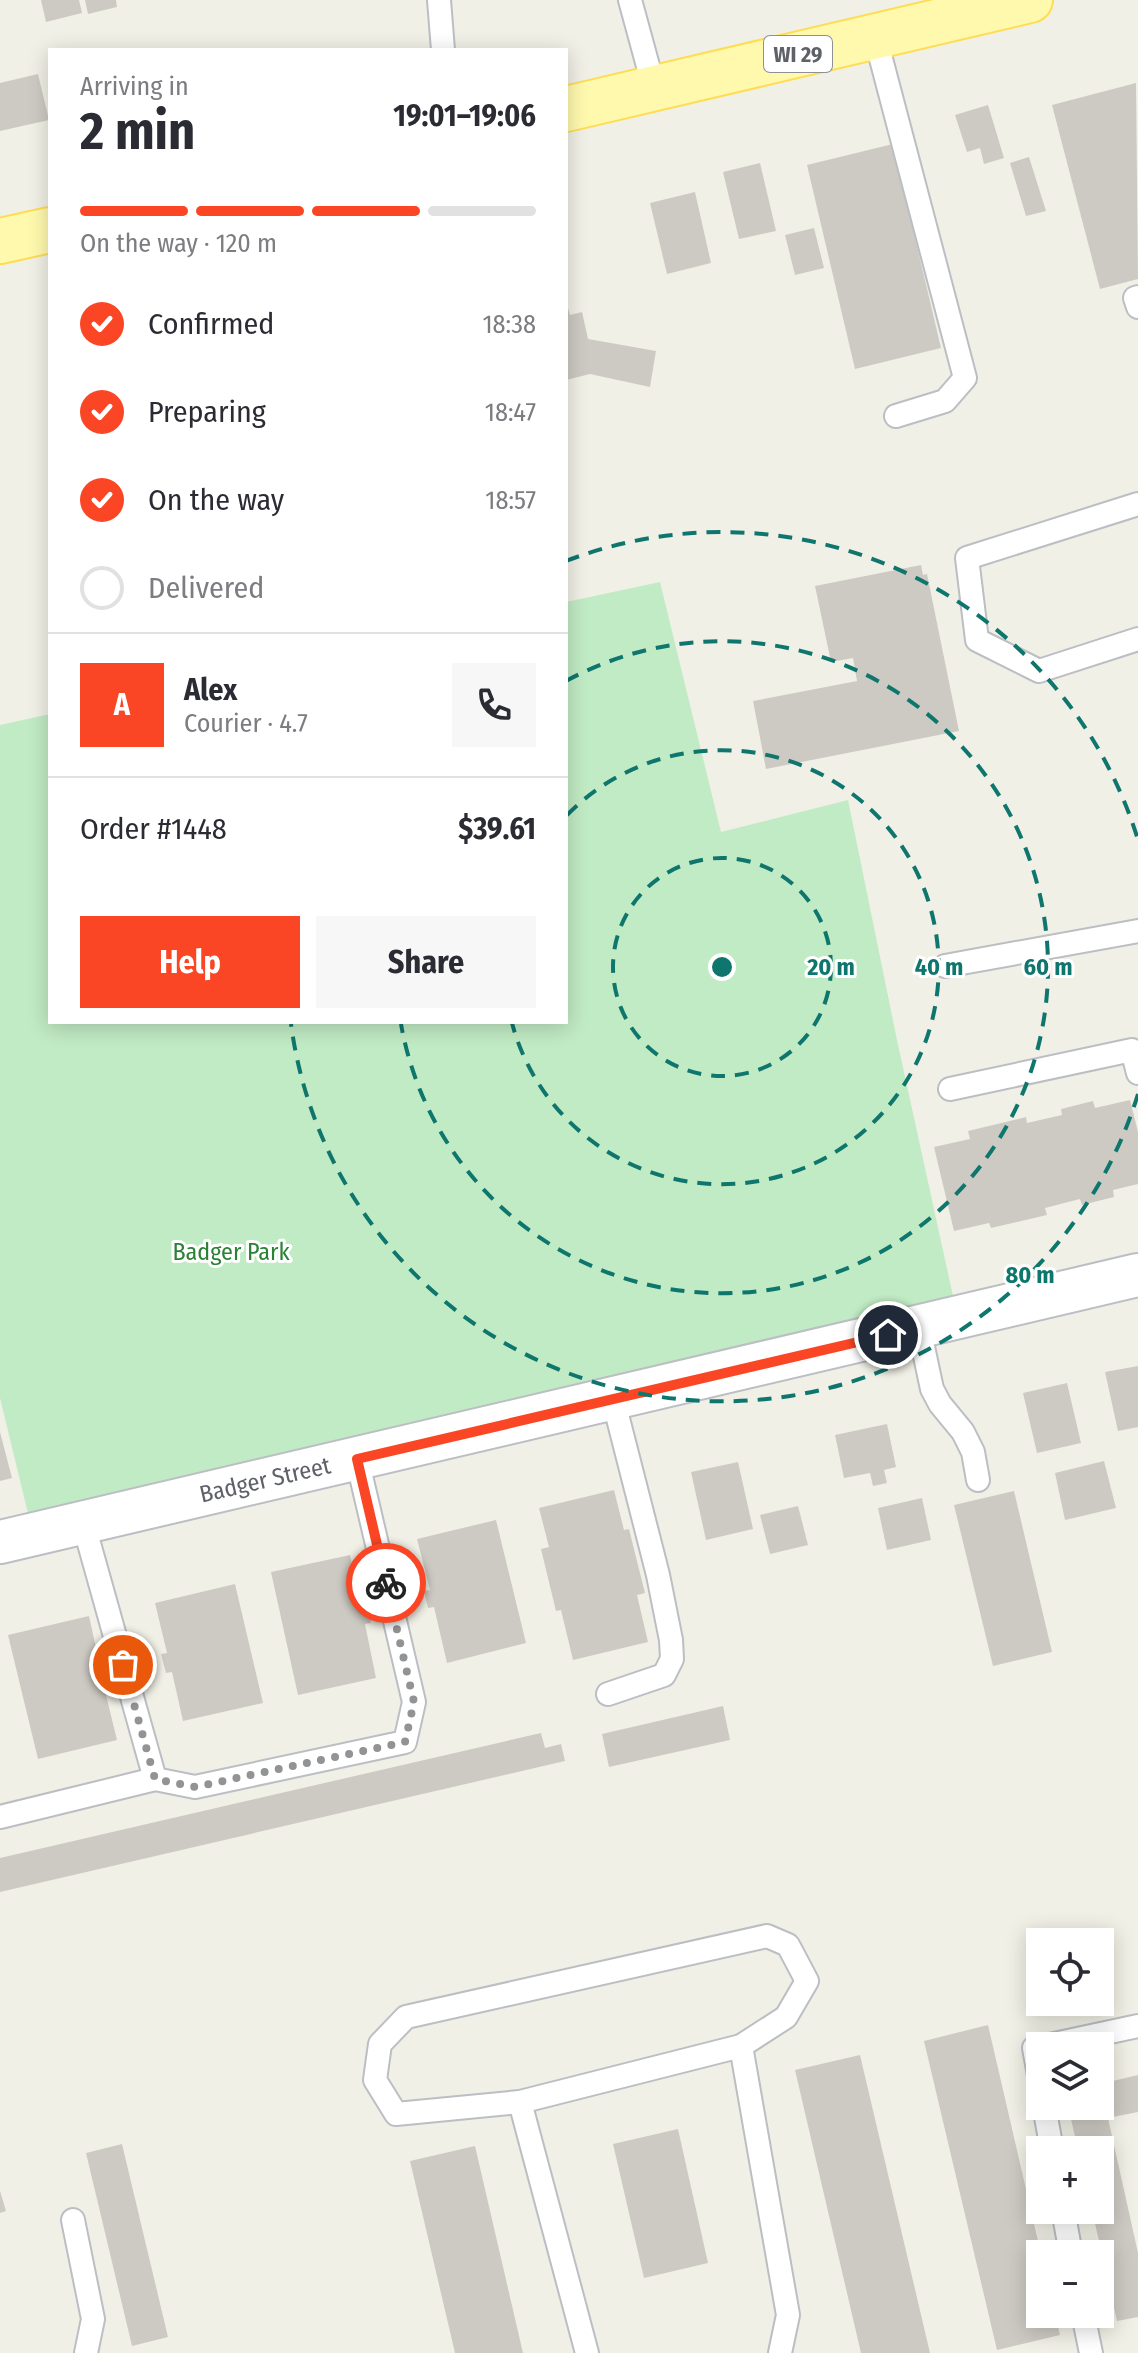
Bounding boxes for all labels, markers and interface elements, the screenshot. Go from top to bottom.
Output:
road number: WI 29 [764,36,832,72]
text: Arriving in [80,71,189,102]
text: 19:01–19:06 [393,98,536,134]
text: 2 min [80,100,195,163]
text: On the way · 120 m [80,228,277,259]
icon: check [80,302,124,346]
text: Confirmed [148,306,274,342]
text: 18:38 [482,309,536,340]
icon: check [80,390,124,434]
text: Preparing [148,394,266,430]
text: 18:47 [485,397,536,428]
icon: check [80,478,124,522]
text: On the way [148,482,284,518]
text: 18:57 [485,485,536,516]
text: Delivered [148,570,264,606]
button: phone [452,663,536,747]
text: Alex [184,672,237,708]
text: A [114,687,130,723]
text: Courier · 4.7 [184,708,308,739]
text: Order #1448 [80,811,227,847]
text: $39.61 [458,811,536,847]
button: Help [80,916,300,1008]
button: Share [316,916,536,1008]
centre of rings [708,953,736,981]
text: 20 m [806,953,855,981]
text: 40 m [915,953,963,981]
text: 60 m [1024,953,1072,981]
park label: Badger Park [172,1238,290,1266]
text: 80 m [1005,1261,1055,1289]
pin [854,1301,922,1369]
icon: home [866,1313,910,1357]
street label: Badger Street [197,1451,333,1509]
courier [346,1543,426,1623]
icon: bike [364,1561,408,1605]
pin [89,1631,157,1699]
icon: bag [101,1643,145,1687]
map controls [1026,1928,1114,2328]
button: locate [1026,1928,1114,2016]
button: layers [1026,2032,1114,2120]
button: + [1026,2136,1114,2224]
button: − [1026,2240,1114,2328]

